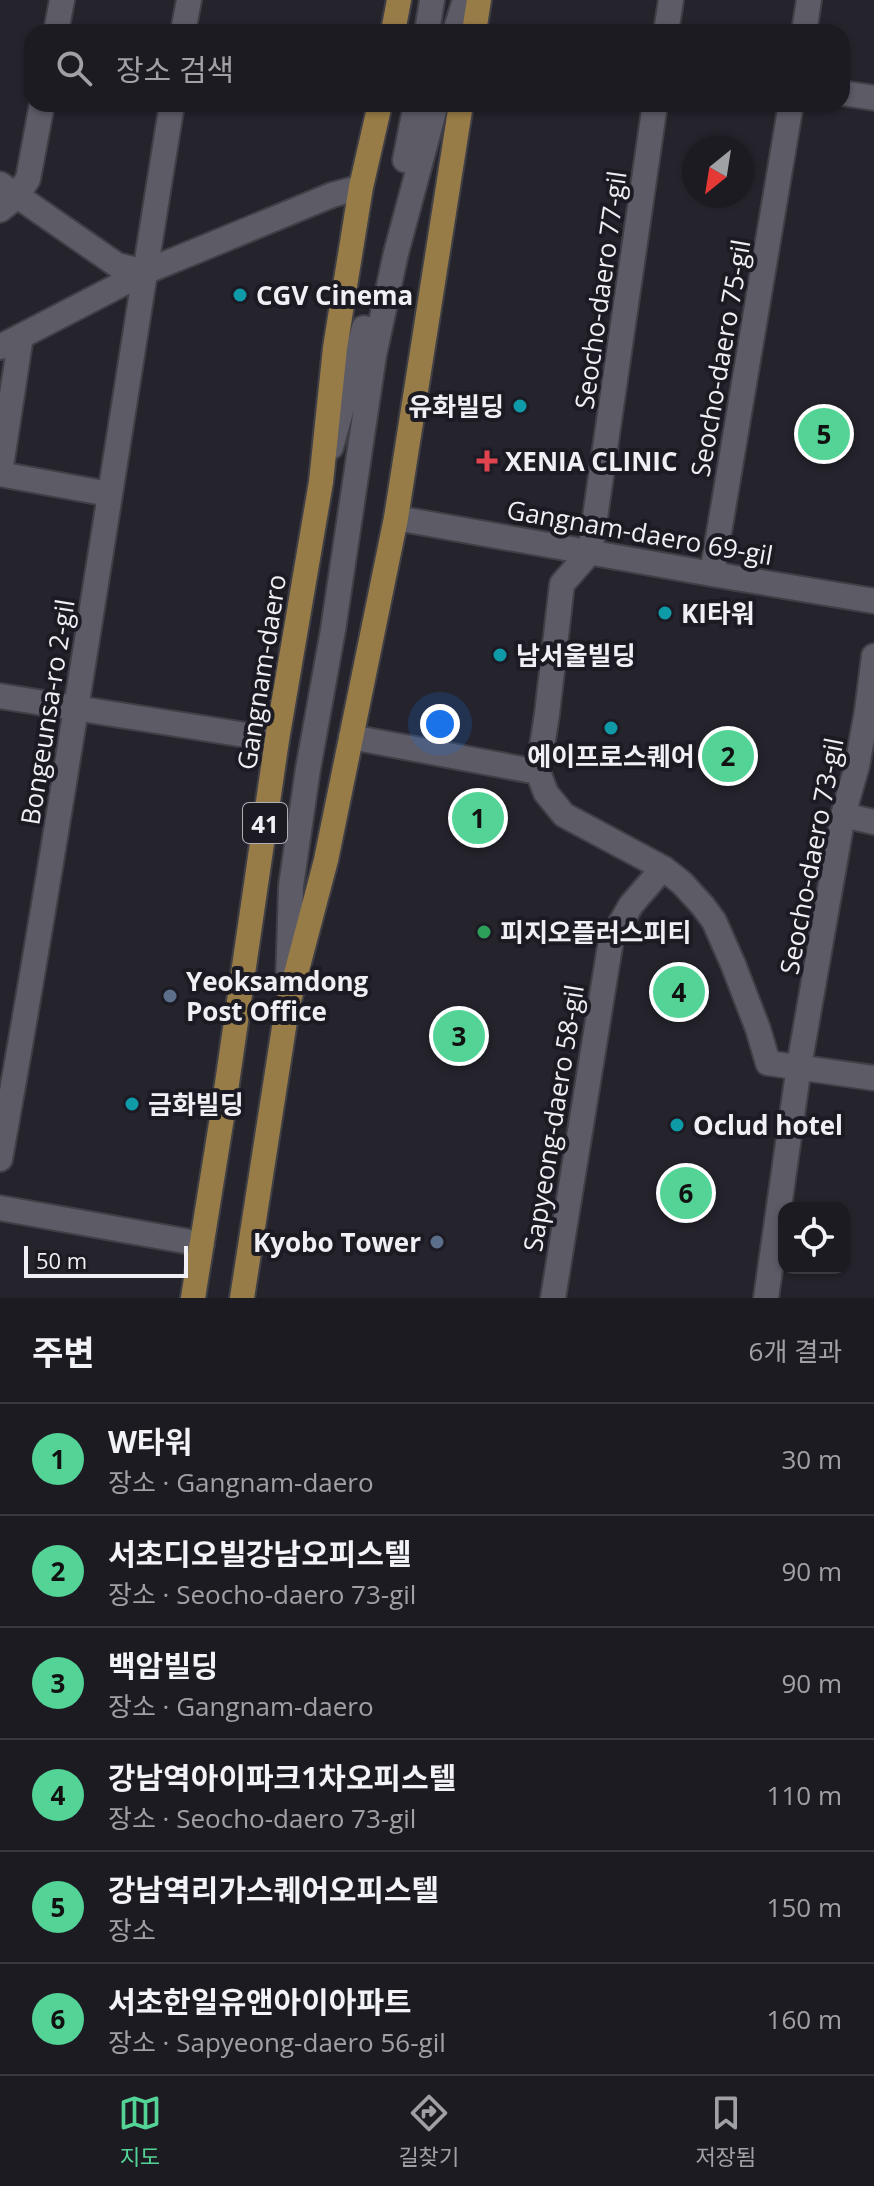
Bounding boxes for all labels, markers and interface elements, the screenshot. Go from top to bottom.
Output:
search box [24,24,850,112]
icon: search [52,46,96,90]
text: 장소 검색 [116,49,234,90]
north arrow [682,136,754,208]
street label: Seocho-daero 77-gil [565,169,635,411]
street label: Seocho-daero 75-gil [681,237,759,479]
place label: CGV Cinema [256,277,413,313]
marker: CGV Cinema [231,286,249,304]
place label: 유화빌딩 [408,388,504,424]
marker: 유화빌딩 [511,397,529,415]
pin: 5 [798,404,850,464]
place label: XENIA CLINIC [505,443,678,479]
marker: XENIA CLINIC [476,450,498,472]
street label: Gangnam-daero 69-gil [504,491,776,573]
street label: Gangnam-daero [228,572,294,772]
place label: KI타워 [681,595,755,631]
street label: Bongeunsa-ro 2-gil [11,597,83,827]
marker: KI타워 [656,604,674,622]
place label: 남서울빌딩 [516,637,636,673]
marker: 남서울빌딩 [491,646,509,664]
your location [420,704,460,744]
marker: 에이프로스퀘어 [602,719,620,737]
pin: 2 [702,726,754,786]
street label: Seocho-daero 73-gil [770,735,852,977]
place label: 에이프로스퀘어 [527,738,695,774]
pin: 1 [452,788,504,848]
road number: 41 [243,803,287,843]
place label: 피지오플러스피티 [500,914,691,950]
marker: 피지오플러스피티 [475,923,493,941]
pin: 4 [653,962,705,1022]
place label: Yeoksamdong Post Office [186,963,369,1029]
street label: Sapyeong-daero 58-gil [514,982,592,1254]
marker: Yeoksamdong Post Office [161,987,179,1005]
pin: 3 [433,1006,485,1066]
place label: 금화빌딩 [148,1086,244,1122]
marker: 금화빌딩 [123,1095,141,1113]
place label: Oclud hotel [693,1107,843,1143]
marker: Oclud hotel [668,1116,686,1134]
pin: 6 [660,1163,712,1223]
map controls [778,1202,850,1274]
button: locate [778,1202,850,1274]
place label: Kyobo Tower [253,1224,421,1260]
marker: Kyobo Tower [428,1233,446,1251]
scale bar [24,1242,188,1278]
text: 50 m [36,1245,87,1275]
text: 주변 [32,1329,95,1375]
text: 6개 결과 [749,1333,842,1369]
text: W타워 [108,1421,192,1462]
text: 1 [51,1441,65,1477]
text: 30 m [781,1441,842,1477]
text: 장소 · Gangnam-daero [108,1464,374,1500]
text: 서초디오빌강남오피스텔 [108,1533,412,1574]
text: 2 [51,1553,65,1589]
text: 90 m [781,1553,842,1589]
text: 장소 · Seocho-daero 73-gil [108,1576,416,1612]
text: 백암빌딩 [108,1645,218,1686]
text: 3 [51,1665,65,1701]
text: 90 m [781,1665,842,1701]
text: 장소 · Gangnam-daero [108,1688,374,1724]
text: 강남역아이파크1차오피스텔 [108,1757,456,1798]
text: 4 [51,1777,65,1813]
text: 110 m [767,1777,842,1813]
text: 장소 · Seocho-daero 73-gil [108,1800,416,1836]
text: 강남역리가스퀘어오피스텔 [108,1869,439,1910]
text: 5 [51,1889,65,1925]
text: 150 m [767,1889,842,1925]
text: 장소 [108,1912,156,1948]
text: 서초한일유앤아이아파트 [108,1981,412,2022]
text: 6 [51,2001,65,2037]
text: 160 m [767,2001,842,2037]
text: 장소 · Sapyeong-daero 56-gil [108,2024,446,2060]
tab: 지도 [118,2091,162,2171]
tab: 길찾기 [398,2091,459,2171]
tab: 저장됨 [695,2091,756,2171]

